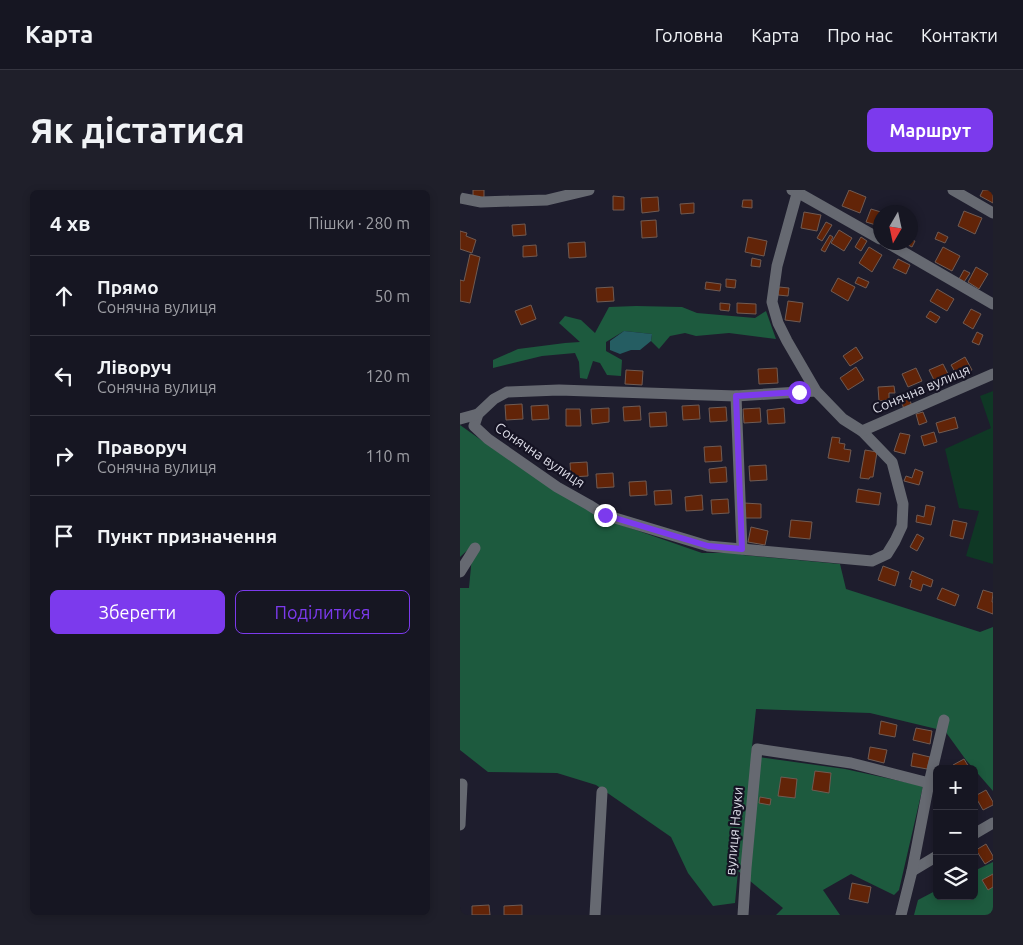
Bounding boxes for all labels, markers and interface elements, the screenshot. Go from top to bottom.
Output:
text: Карта [25,21,93,48]
text: Головна [655,25,723,45]
text: Карта [751,25,799,45]
text: Про нас [827,25,893,45]
text: Контакти [921,25,998,45]
button: Маршрут [867,108,993,152]
text: Як дістатися [30,110,245,150]
north arrow [873,205,918,250]
text: 4 хв [50,211,91,235]
text: Пішки · 280 m [309,214,410,232]
text: Прямо [97,276,159,298]
icon: ahead [50,282,78,310]
text: 50 m [374,287,410,305]
text: Сонячна вулиця [97,298,217,316]
text: Ліворуч [97,356,171,378]
street label: Сонячна вулиця [870,361,972,417]
icon: left [50,362,78,390]
text: 120 m [365,367,410,385]
text: Сонячна вулиця [97,378,217,396]
route start [788,381,811,404]
street label: Сонячна вулиця [492,419,588,491]
text: Праворуч [97,436,187,458]
icon: right [50,442,78,470]
text: 110 m [365,447,410,465]
text: Сонячна вулиця [97,458,217,476]
route end [594,504,617,527]
icon: arrive [50,522,78,550]
text: Пункт призначення [97,525,277,547]
button: Зберегти [50,590,225,634]
button: Поділитися [235,590,410,634]
map controls [933,765,978,900]
button: + [933,765,978,810]
street label: вулиця Науки [722,786,746,876]
button: − [933,810,978,855]
button: layers [933,855,978,900]

